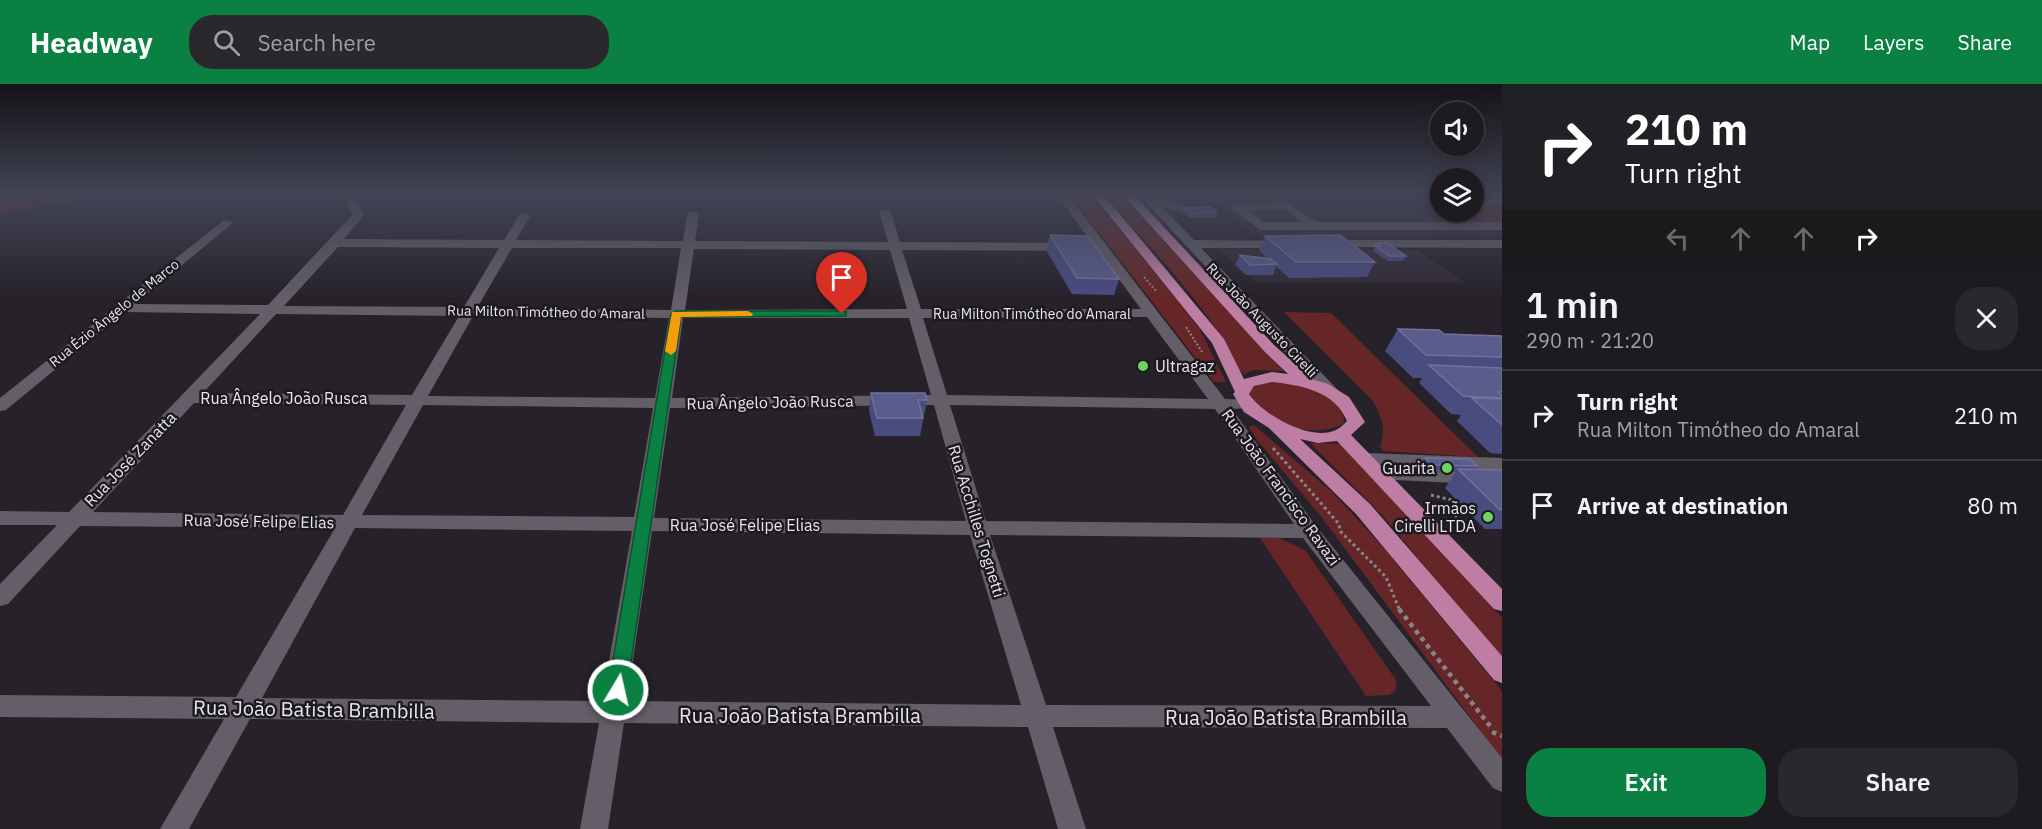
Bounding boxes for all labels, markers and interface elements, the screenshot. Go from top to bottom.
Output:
search box [189,15,609,69]
text: Headway [30,24,153,61]
icon: search [210,26,243,59]
text: Search here [258,28,376,57]
text: Map [1790,28,1830,56]
text: Layers [1863,28,1925,56]
text: Share [1958,28,2012,56]
map controls [1430,102,1484,222]
button: sound [1430,102,1484,156]
text: 210 m [1625,102,1748,157]
icon: right [1526,108,1604,186]
text: Turn right [1625,155,1742,190]
button: layers [1430,168,1484,222]
icon: left [1661,222,1694,255]
icon: ahead [1724,222,1757,255]
icon: ahead [1787,222,1820,255]
icon: right [1850,222,1883,255]
pin [816,252,867,314]
street label: Rua Ézio Ângelo de Marco [45,254,183,371]
street label: Rua João Augusto Cirelli [1203,259,1321,381]
icon: arrive [825,261,858,294]
text: 1 min [1526,281,1619,328]
button: close [1955,287,2018,350]
street label: Rua Milton Timótheo do Amaral [447,301,645,323]
street label: Rua Milton Timótheo do Amaral [933,305,1131,323]
text: 290 m · 21:20 [1526,327,1654,354]
place label: Ultragaz [1155,356,1214,376]
marker: Ultragaz [1136,359,1150,373]
text: Turn right [1577,387,1678,416]
street label: Rua Ângelo João Rusca [200,388,368,408]
street label: Rua Ângelo João Rusca [686,391,854,413]
icon: right [1526,399,1559,432]
text: 210 m [1954,401,2018,430]
street label: Rua João Francisco Ravazi [1217,405,1345,569]
street label: Rua José Zanatta [80,407,181,511]
text: Rua Milton Timótheo do Amaral [1577,416,1860,443]
street label: Rua Acchilles Tognetti [944,442,1010,600]
place label: Guarita [1382,458,1435,478]
marker: Guarita [1440,461,1454,475]
icon: arrive [1526,489,1559,522]
text: Arrive at destination [1577,491,1788,520]
text: 80 m [1967,491,2018,520]
place label: Irmãos Cirelli LTDA [1394,498,1476,536]
street label: Rua José Felipe Elias [184,510,334,532]
marker: Irmãos Cirelli LTDA [1481,510,1495,524]
street label: Rua José Felipe Elias [670,515,820,535]
position arrow [586,658,650,722]
street label: Rua João Batista Brambilla [193,693,435,725]
street label: Rua João Batista Brambilla [679,702,921,729]
street label: Rua João Batista Brambilla [1165,704,1407,731]
button: Exit [1526,748,1766,817]
button: Share [1778,748,2018,817]

